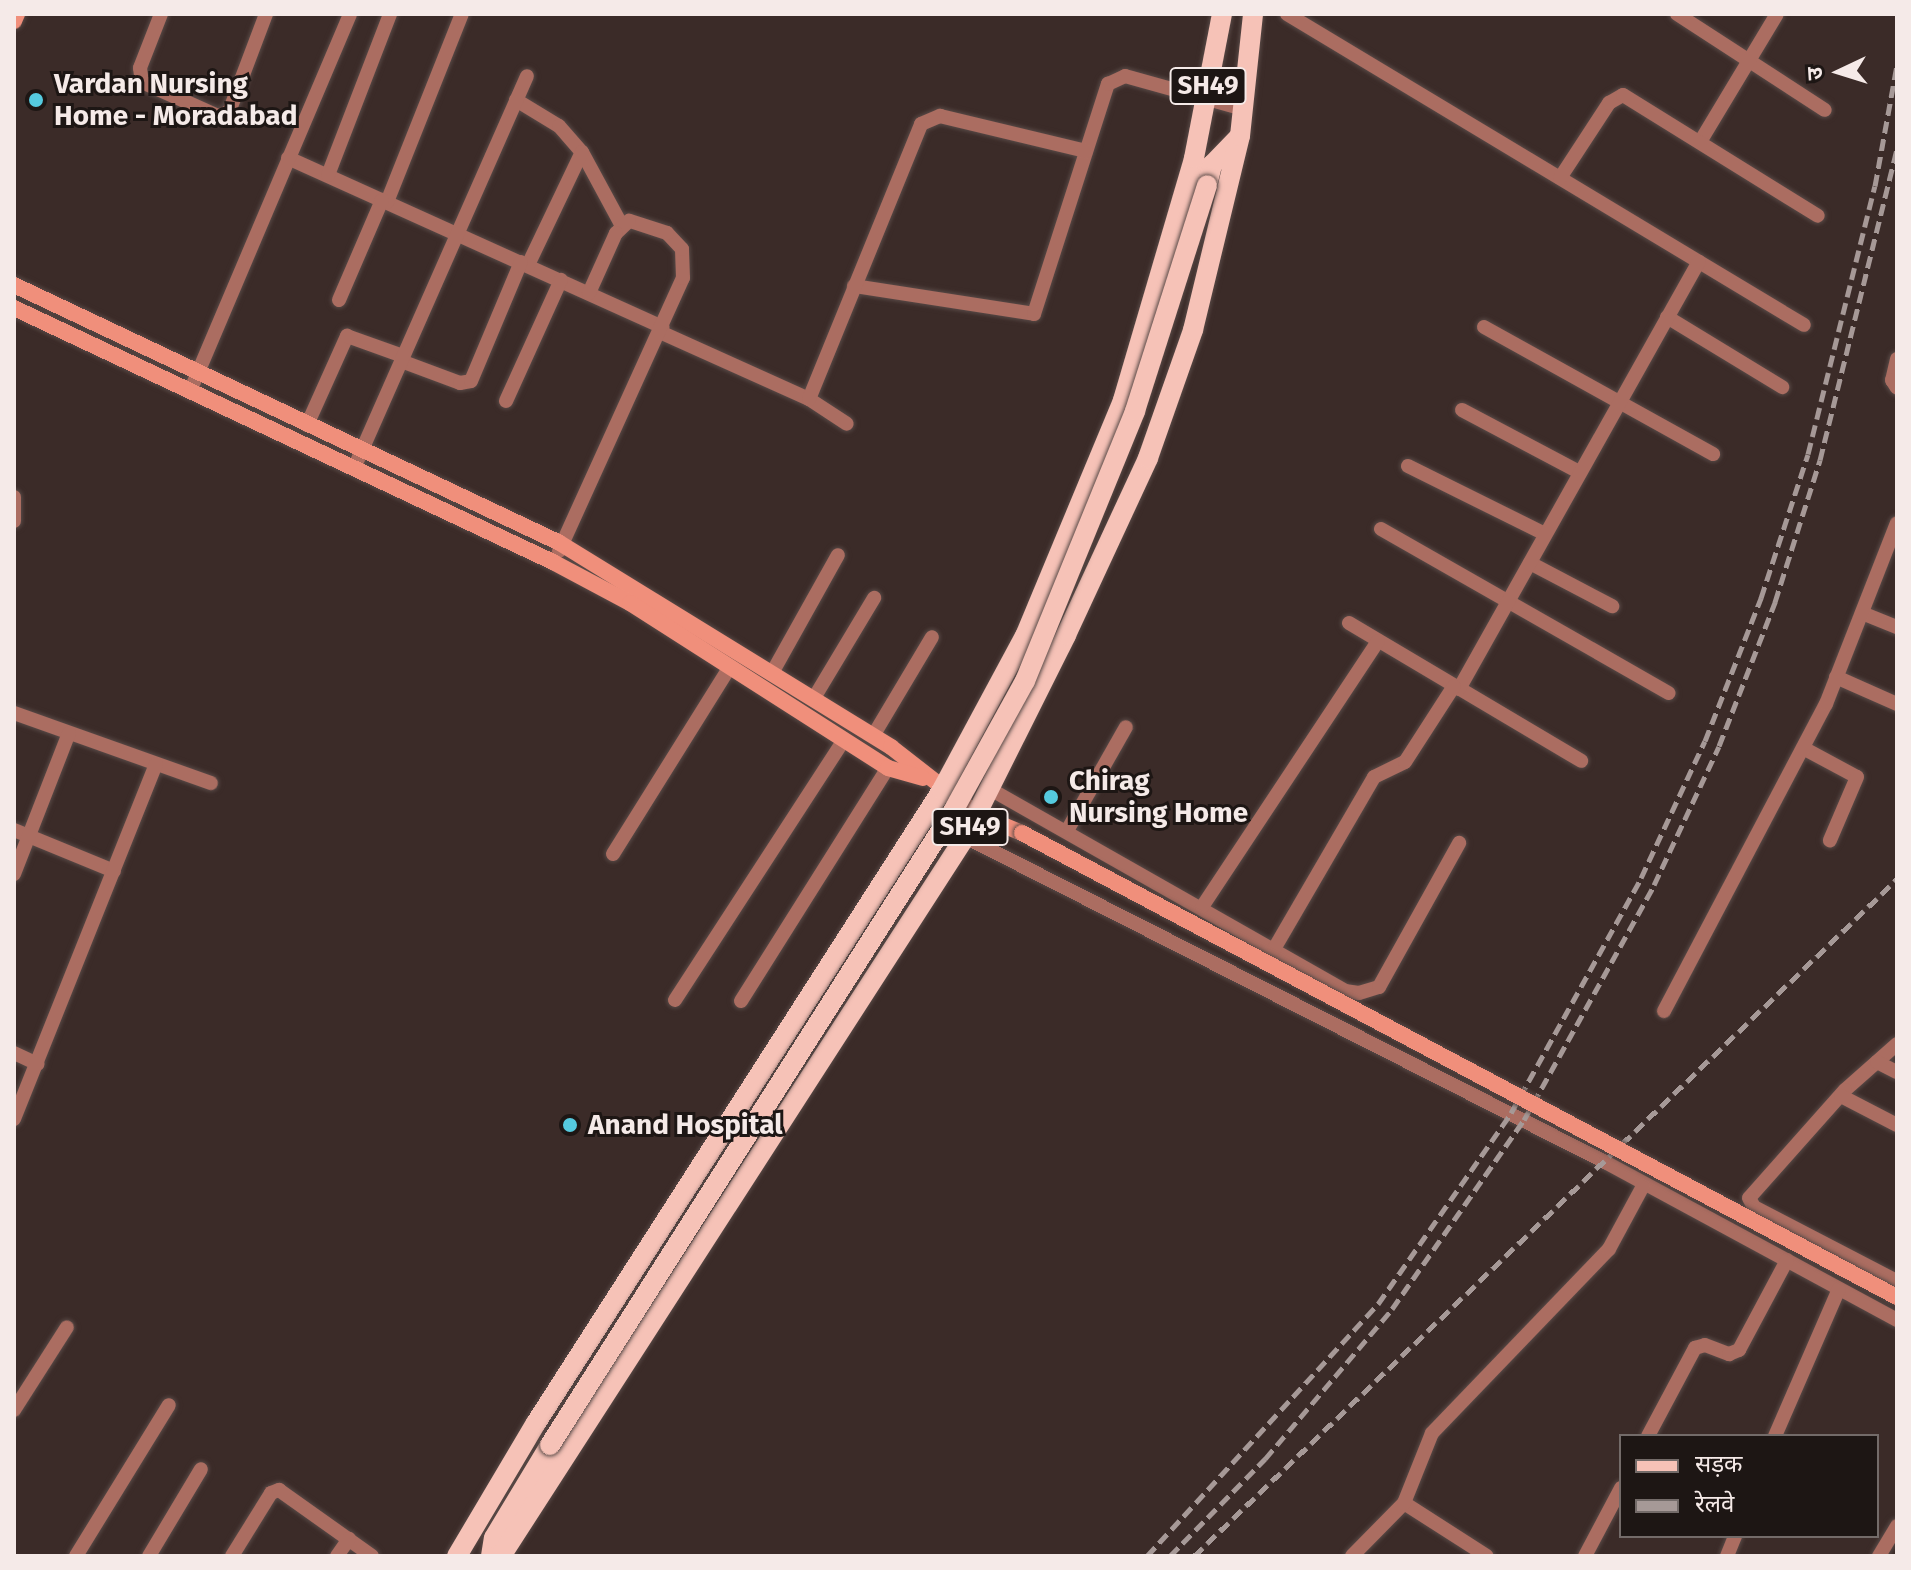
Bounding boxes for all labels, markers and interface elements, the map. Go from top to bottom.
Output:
north arrow [1799,32,1879,112]
road number: SH49 [1168,64,1248,108]
text: उ [1801,66,1828,81]
place label: Vardan Nursing Home - Moradabad [54,67,297,133]
marker: Vardan Nursing Home - Moradabad [25,89,47,111]
place label: Chirag Nursing Home [1069,764,1248,830]
marker: Chirag Nursing Home [1040,786,1062,808]
road number: SH49 [930,805,1010,849]
place label: Anand Hospital [588,1108,783,1142]
marker: Anand Hospital [559,1114,581,1136]
legend [1619,1434,1879,1538]
text: सड़क [1695,1450,1743,1478]
text: रेलवे [1695,1490,1734,1518]

